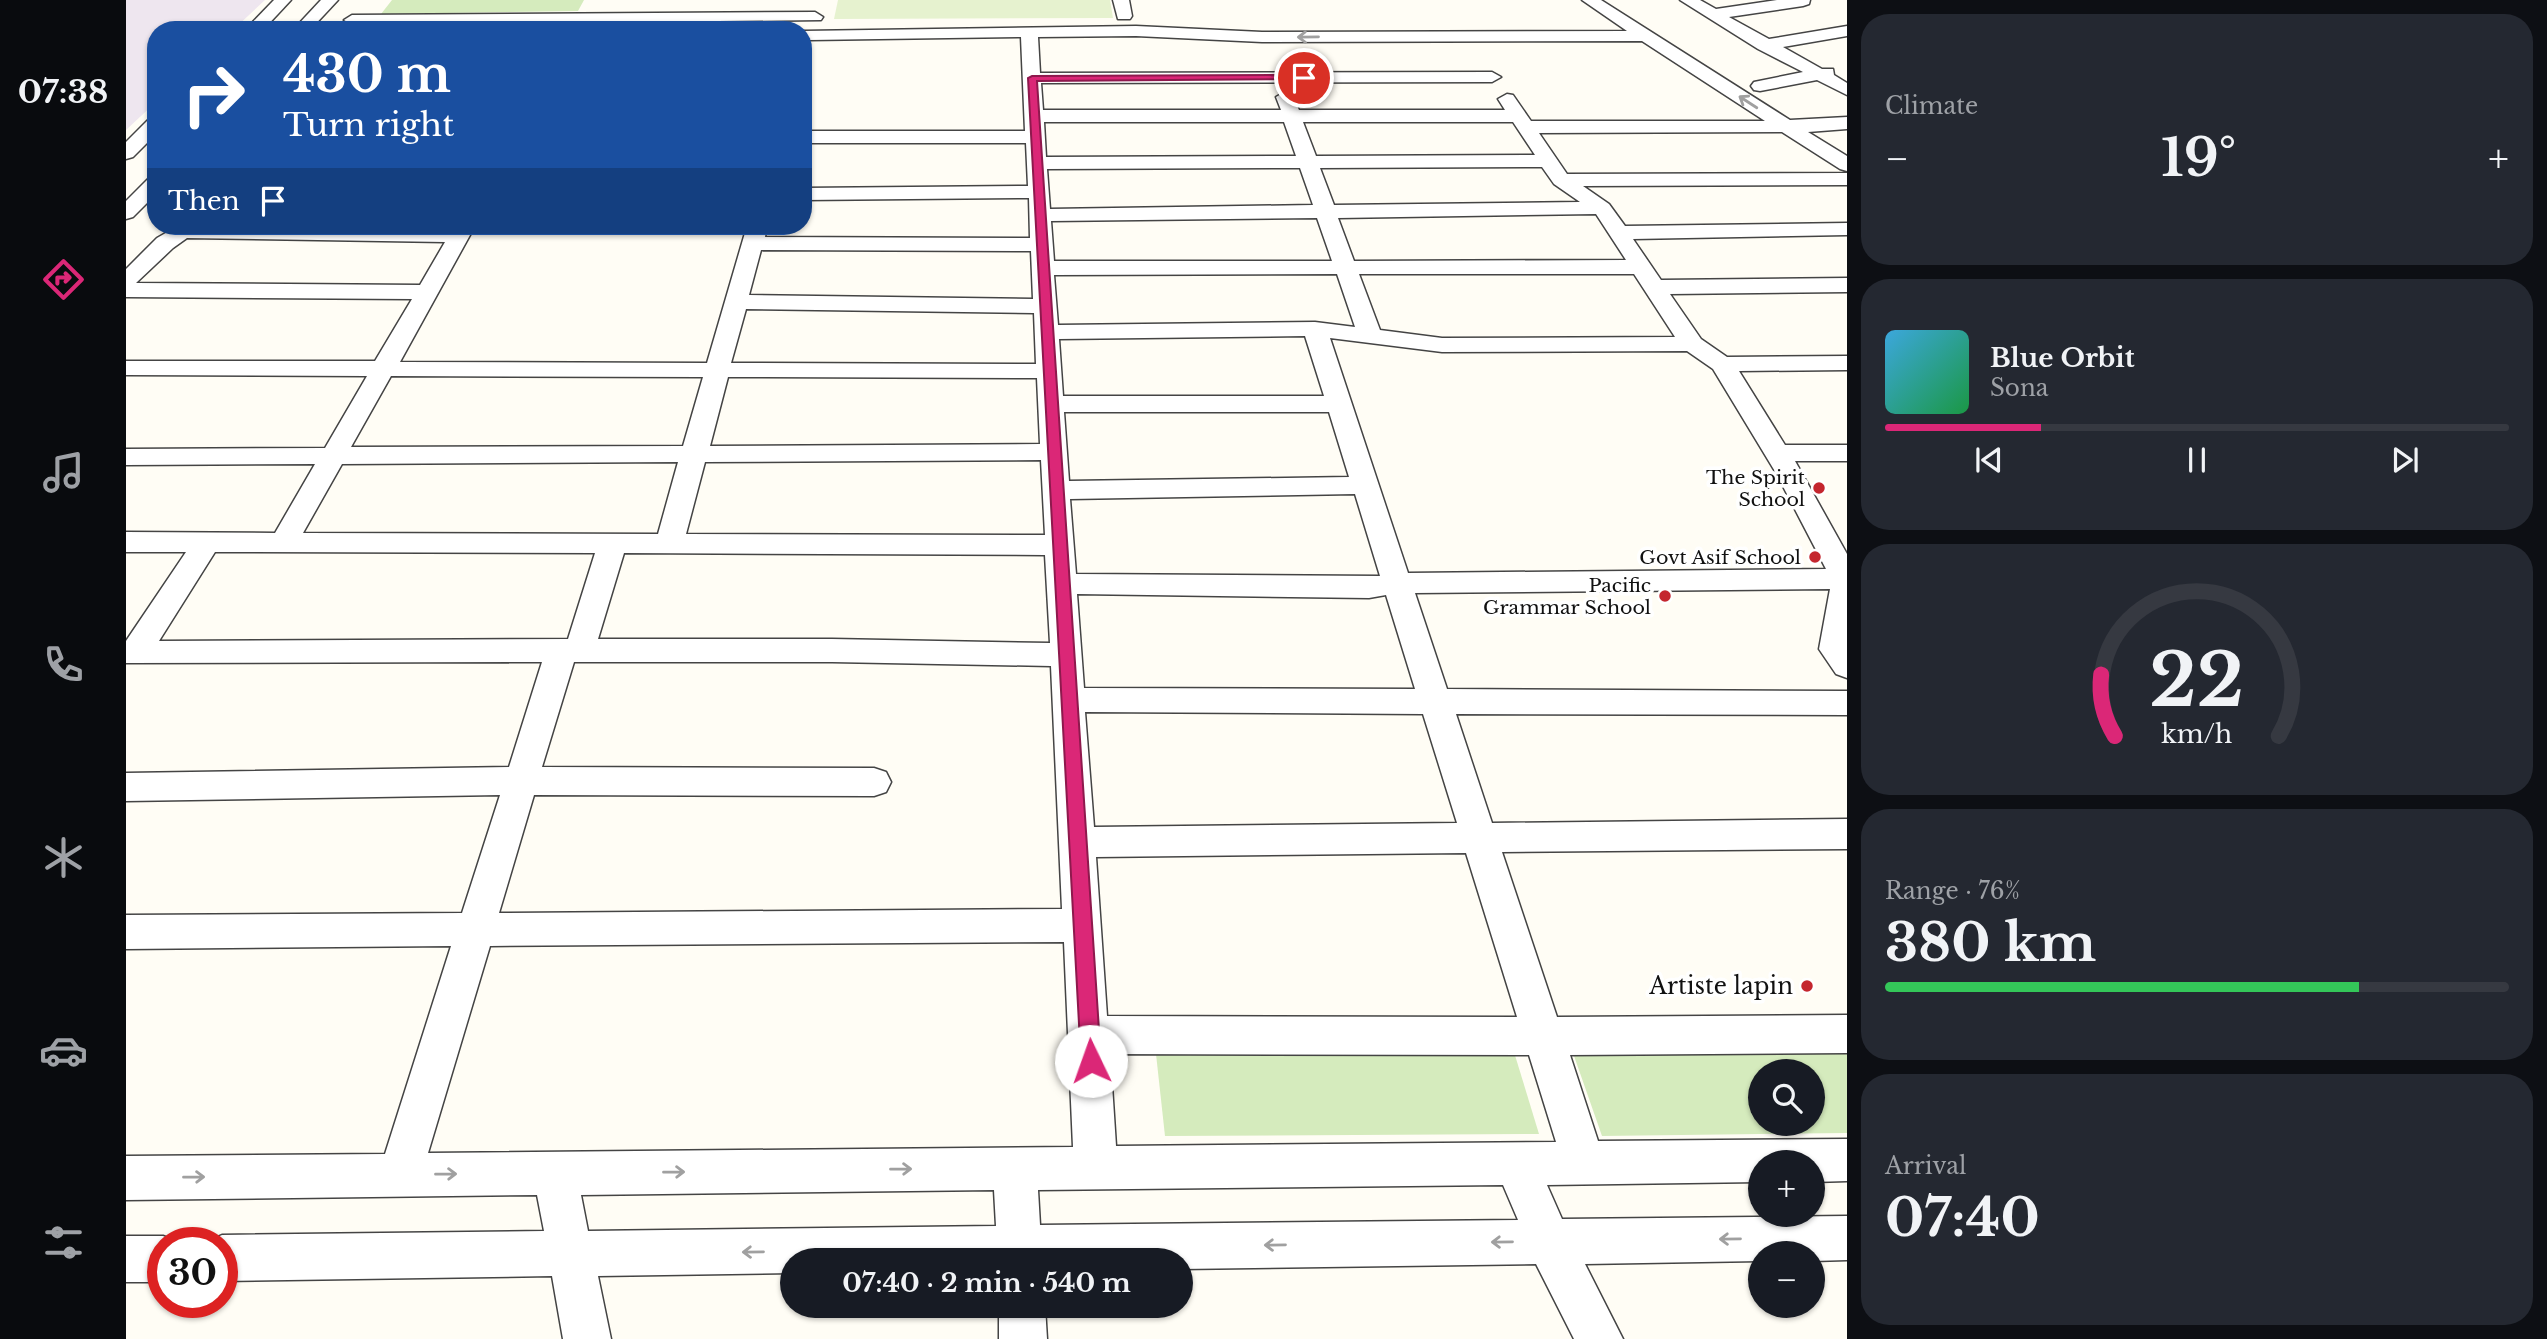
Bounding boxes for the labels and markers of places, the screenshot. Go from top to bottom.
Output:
pin [1274,48,1334,108]
place label: The Spirit School [1706,466,1806,511]
marker: The Spirit School [1811,480,1827,496]
place label: Govt Asif School [1639,546,1801,569]
marker: Govt Asif School [1807,549,1823,565]
place label: Pacific Grammar School [1483,574,1651,619]
marker: Pacific Grammar School [1657,588,1673,604]
place label: Artiste lapin [1648,972,1793,1000]
marker: Artiste lapin [1799,978,1815,994]

